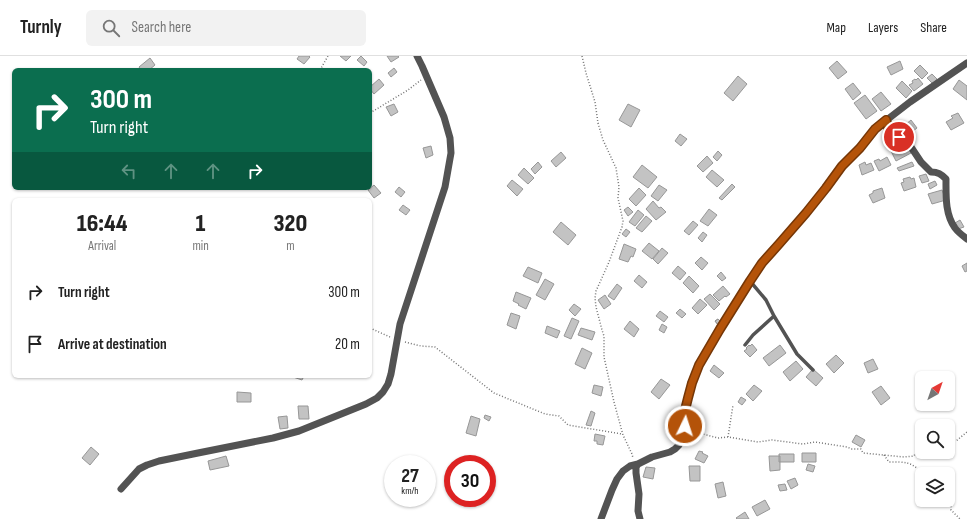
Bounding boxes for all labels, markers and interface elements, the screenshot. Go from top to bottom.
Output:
search box [86,10,366,46]
text: Turnly [20,16,62,39]
icon: search [100,17,122,39]
text: Search here [132,18,191,37]
text: Map [826,19,846,36]
text: Layers [868,19,898,36]
text: Share [920,19,947,36]
text: 300 m [90,83,152,116]
icon: right [24,84,76,136]
text: Turn right [90,117,148,138]
pin [882,120,916,154]
icon: arrive [888,126,910,148]
icon: left [118,160,140,182]
icon: ahead [160,160,182,182]
icon: ahead [202,160,224,182]
icon: right [244,160,266,182]
text: 16:44 [77,209,128,238]
text: 1 [196,209,205,238]
text: 320 [274,209,307,238]
text: Arrival [88,238,116,254]
text: min [192,238,209,254]
text: m [286,238,295,254]
icon: right [24,281,46,303]
text: Turn right [58,283,110,302]
text: 300 m [328,283,360,302]
icon: arrive [24,333,46,355]
text: Arrive at destination [58,335,167,354]
text: 20 m [335,335,360,354]
north arrow [915,371,955,411]
map controls [915,371,955,507]
position arrow [664,405,706,447]
button: search [915,419,955,459]
speed limit sign: 30 [444,455,496,507]
text: 27 [401,464,419,488]
button: layers [915,467,955,507]
text: km/h [401,485,419,497]

